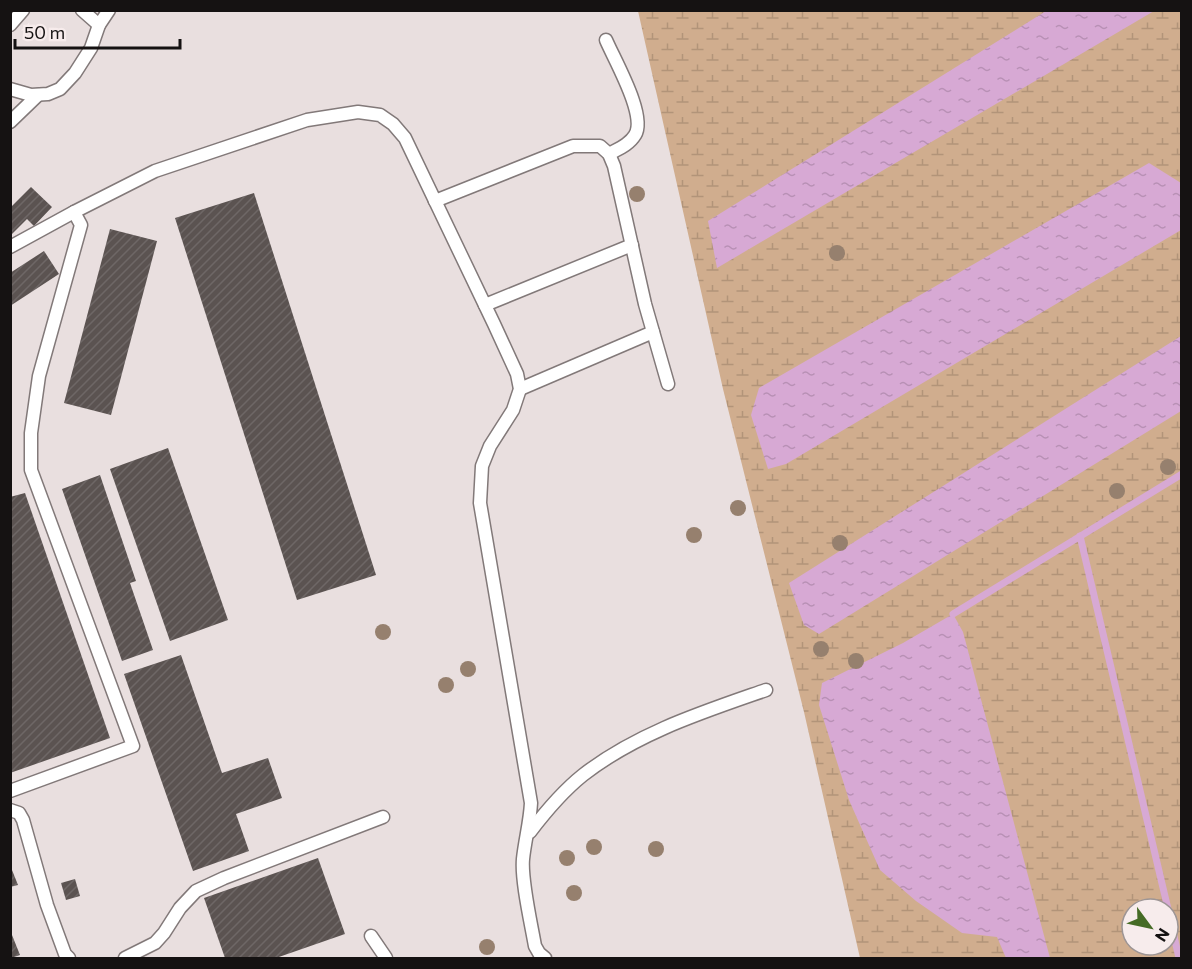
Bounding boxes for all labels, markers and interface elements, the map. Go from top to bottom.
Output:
scale bar [15,12,180,50]
text: 50 m [24,21,65,43]
north arrow [1120,897,1180,957]
text: N [1152,925,1174,946]

